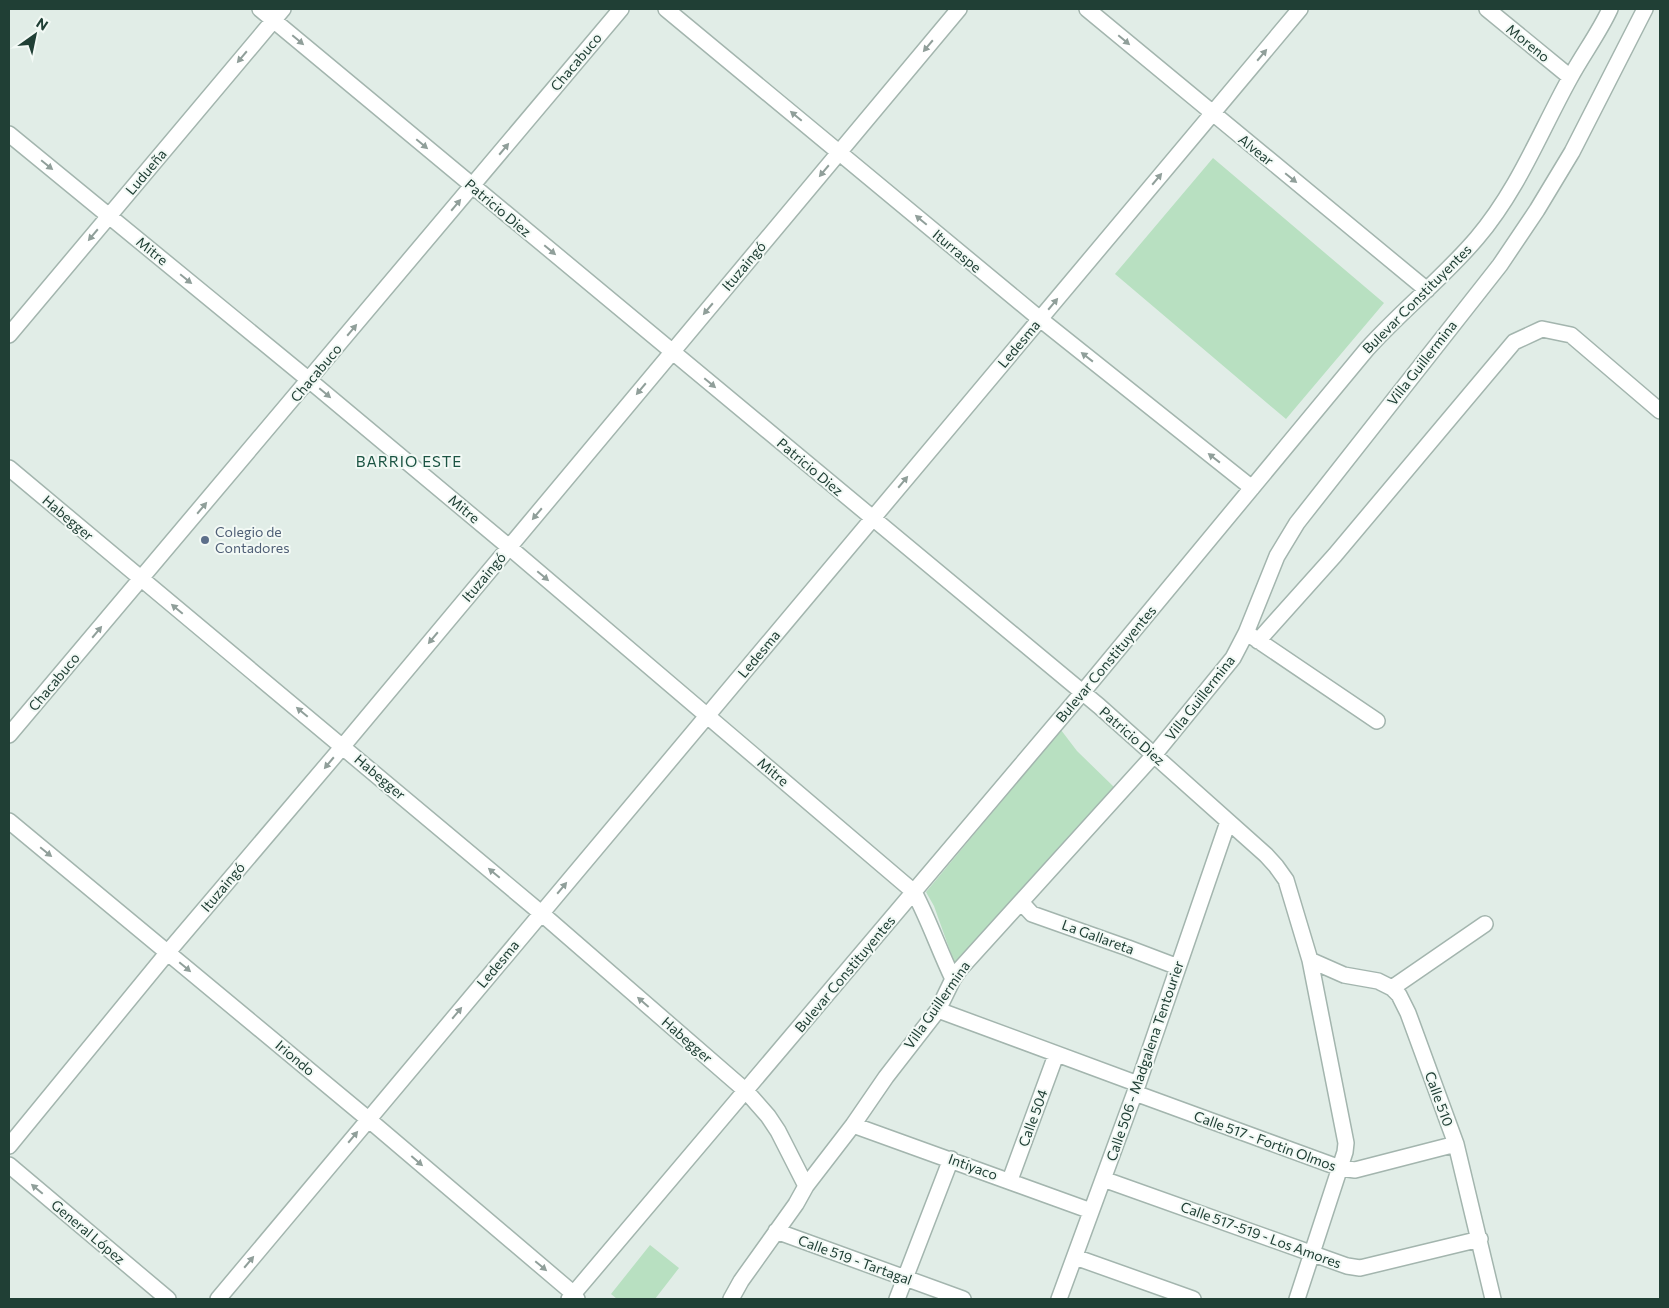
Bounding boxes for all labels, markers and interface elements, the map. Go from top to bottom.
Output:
north arrow [10,10,60,60]
text: N [33,14,51,34]
street label: Moreno [1503,20,1553,65]
street label: Chacabuco [546,29,605,94]
one-way arrow [291,34,303,46]
one-way arrow [1118,34,1130,46]
one-way arrow [923,40,934,52]
one-way arrow [1256,48,1267,61]
one-way arrow [237,51,248,64]
one-way arrow [790,110,803,121]
street label: Alvear [1235,130,1278,169]
one-way arrow [416,139,429,150]
one-way arrow [498,142,509,155]
street label: Ludueña [122,145,170,198]
one-way arrow [40,159,53,170]
one-way arrow [818,164,829,177]
one-way arrow [1284,172,1297,183]
one-way arrow [1152,173,1163,186]
street label: Patricio Diez [462,175,535,240]
one-way arrow [451,199,462,212]
one-way arrow [915,214,928,225]
street label: Iturraspe [930,225,985,276]
one-way arrow [87,229,98,242]
street label: Mitre [133,233,171,268]
street label: Ituzaingó [718,238,769,294]
street label: Bulevar Constituyentes [1359,241,1475,357]
one-way arrow [543,245,556,256]
one-way arrow [179,273,192,284]
one-way arrow [1047,297,1058,310]
one-way arrow [703,302,714,315]
street label: Ledesma [994,316,1043,371]
street label: Villa Guillermina [1383,317,1460,409]
one-way arrow [346,323,357,336]
street label: Chacabuco [286,340,345,405]
one-way arrow [1081,351,1094,362]
one-way arrow [703,377,716,388]
one-way arrow [636,382,647,395]
one-way arrow [318,388,331,399]
street label: Patricio Diez [774,434,847,499]
district label: BARRIO ESTE [356,452,462,470]
one-way arrow [1208,452,1221,463]
one-way arrow [898,475,909,488]
street label: Habegger [39,491,98,544]
street label: Mitre [445,491,483,527]
one-way arrow [196,502,208,514]
one-way arrow [532,507,543,520]
place label: Colegio de Contadores [215,523,290,556]
marker: Colegio de Contadores [199,534,211,546]
street label: Ituzaingó [458,549,509,605]
one-way arrow [537,570,549,582]
street label: Bulevar Constituyentes [1052,602,1159,726]
one-way arrow [171,603,184,614]
one-way arrow [91,626,103,638]
street label: Ledesma [734,626,783,681]
one-way arrow [427,632,439,644]
street label: Chacabuco [24,649,83,714]
street label: Villa Guillermina [1161,652,1238,744]
street label: Patricio Diez [1096,703,1168,769]
one-way arrow [296,707,309,718]
street label: Habegger [351,750,410,803]
street label: Mitre [754,754,792,790]
one-way arrow [323,756,334,769]
one-way arrow [40,847,53,858]
street label: Ituzaingó [197,859,248,915]
one-way arrow [488,867,500,879]
one-way arrow [556,882,567,895]
street label: Bulevar Constituyentes [791,912,898,1036]
street label: La Gallareta [1060,916,1137,957]
street label: Ledesma [473,936,522,991]
street label: Villa Guillermina [900,958,973,1052]
street label: Calle 506 - Madgalena Tentourier [1102,958,1187,1163]
one-way arrow [179,961,192,972]
one-way arrow [638,996,650,1008]
one-way arrow [452,1006,463,1019]
street label: Habegger [659,1013,716,1066]
street label: Iriondo [272,1036,318,1079]
street label: Calle 510 [1422,1069,1457,1129]
street label: Calle 504 [1014,1086,1051,1149]
street label: Calle 517 - Fortin Olmos [1192,1107,1339,1174]
one-way arrow [348,1131,359,1144]
street label: Intiyaco [946,1150,1000,1183]
one-way arrow [411,1155,423,1166]
one-way arrow [31,1183,44,1194]
street label: General López [48,1196,129,1267]
street label: Calle 517-519 - Los Amores [1178,1197,1344,1272]
street label: Calle 519 - Tartagal [796,1231,914,1288]
one-way arrow [243,1256,254,1268]
one-way arrow [534,1261,547,1272]

